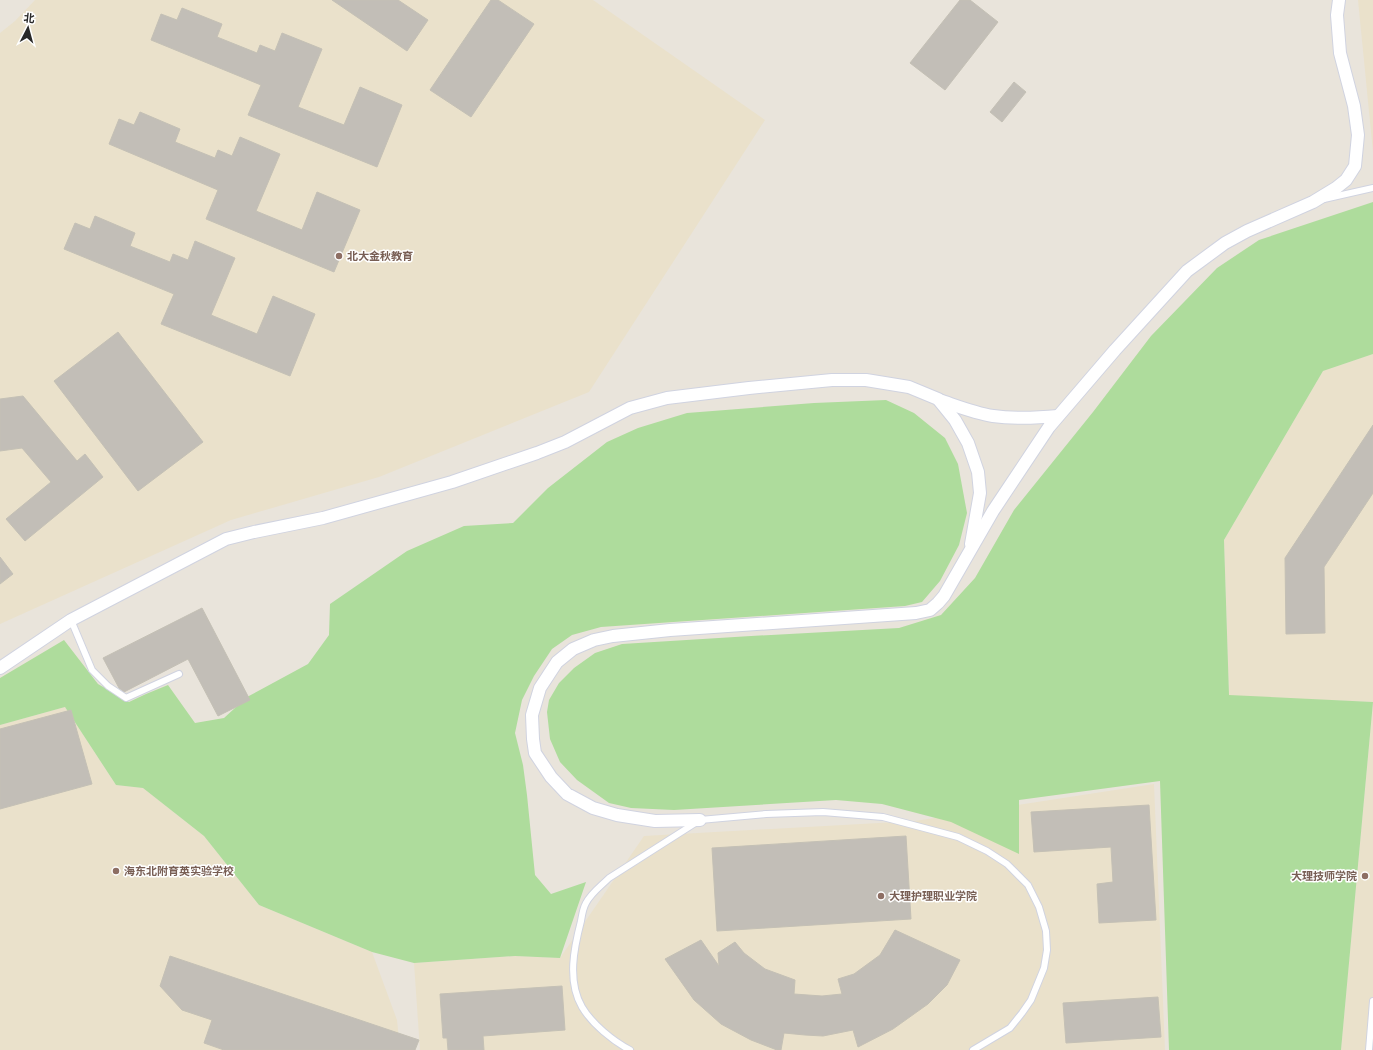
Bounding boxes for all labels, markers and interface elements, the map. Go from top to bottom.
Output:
north arrow [8,8,48,48]
text: 北 [23,12,35,26]
place label: 北大金秋教育 [347,250,413,263]
marker: 北大金秋教育 [334,251,344,261]
place label: 海东北附育英实验学校 [124,865,234,878]
marker: 海东北附育英实验学校 [111,866,121,876]
place label: 大理技师学院 [1291,870,1357,883]
marker: 大理技师学院 [1360,871,1370,881]
place label: 大理护理职业学院 [889,890,977,903]
marker: 大理护理职业学院 [876,891,886,901]

